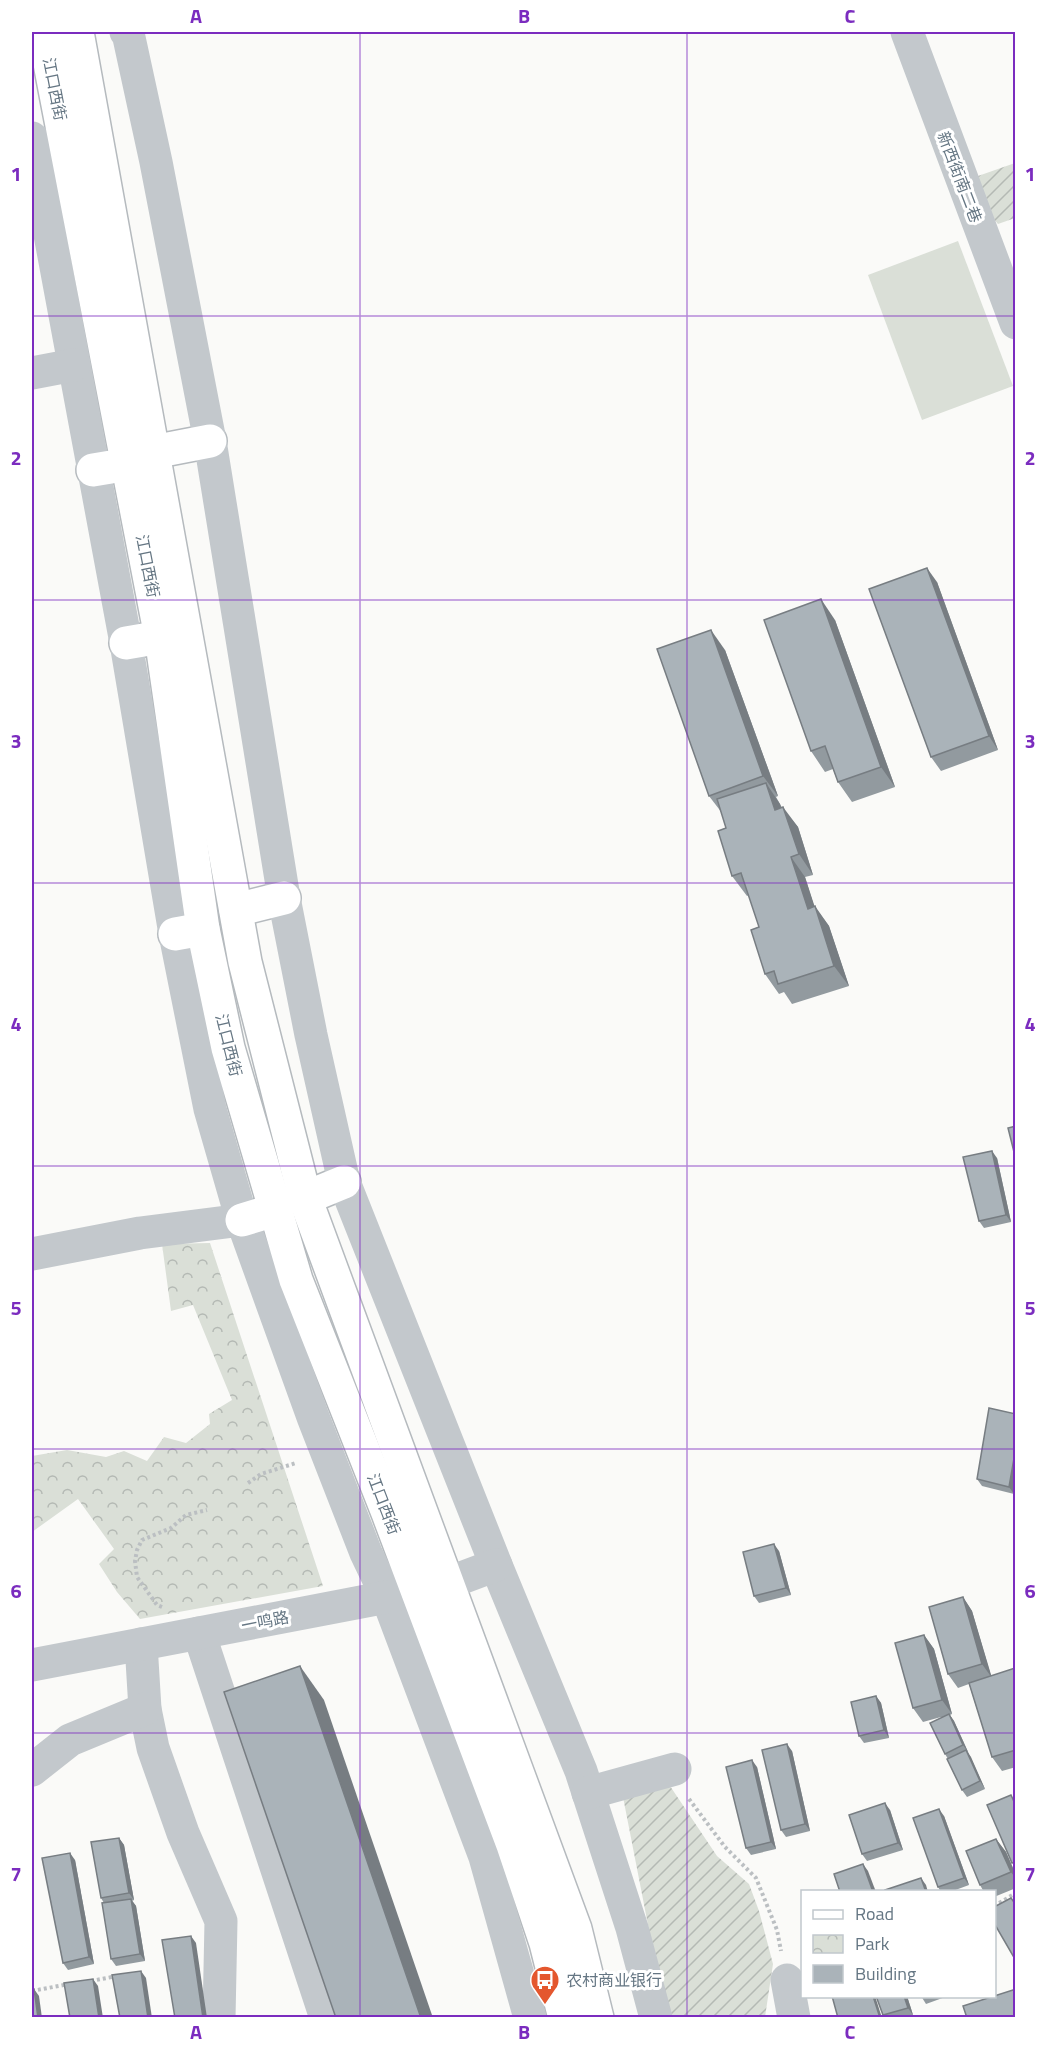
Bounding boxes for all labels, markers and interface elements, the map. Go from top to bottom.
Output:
text: A [190,0,202,31]
text: B [518,0,530,31]
text: C [845,0,856,31]
street label: 江口西街 [37,55,73,123]
street label: 新西街南二巷 [932,128,988,226]
text: 1 [10,158,22,189]
text: 1 [1024,158,1036,189]
text: 2 [10,442,22,473]
text: 2 [1024,442,1036,473]
street label: 江口西街 [130,532,166,600]
text: 3 [10,725,22,756]
text: 3 [1024,725,1036,756]
text: 4 [10,1008,22,1039]
text: 4 [1024,1008,1036,1039]
street label: 江口西街 [210,1011,248,1079]
text: 5 [10,1292,22,1323]
text: 5 [1024,1292,1036,1323]
street label: 江口西街 [361,1470,407,1538]
text: 6 [10,1575,22,1606]
text: 6 [1024,1575,1036,1606]
street label: 一鸣路 [239,1605,291,1637]
text: 7 [10,1858,22,1889]
text: 7 [1024,1858,1036,1889]
legend [801,1890,996,1998]
text: Road [855,1900,894,1927]
text: Park [855,1930,890,1957]
text: Building [855,1960,916,1987]
bus stop icon: 农村商业银行 [529,1964,561,2006]
place label: 农村商业银行 [566,1968,662,1992]
text: A [190,2016,202,2047]
text: B [518,2016,530,2047]
text: C [845,2016,856,2047]

